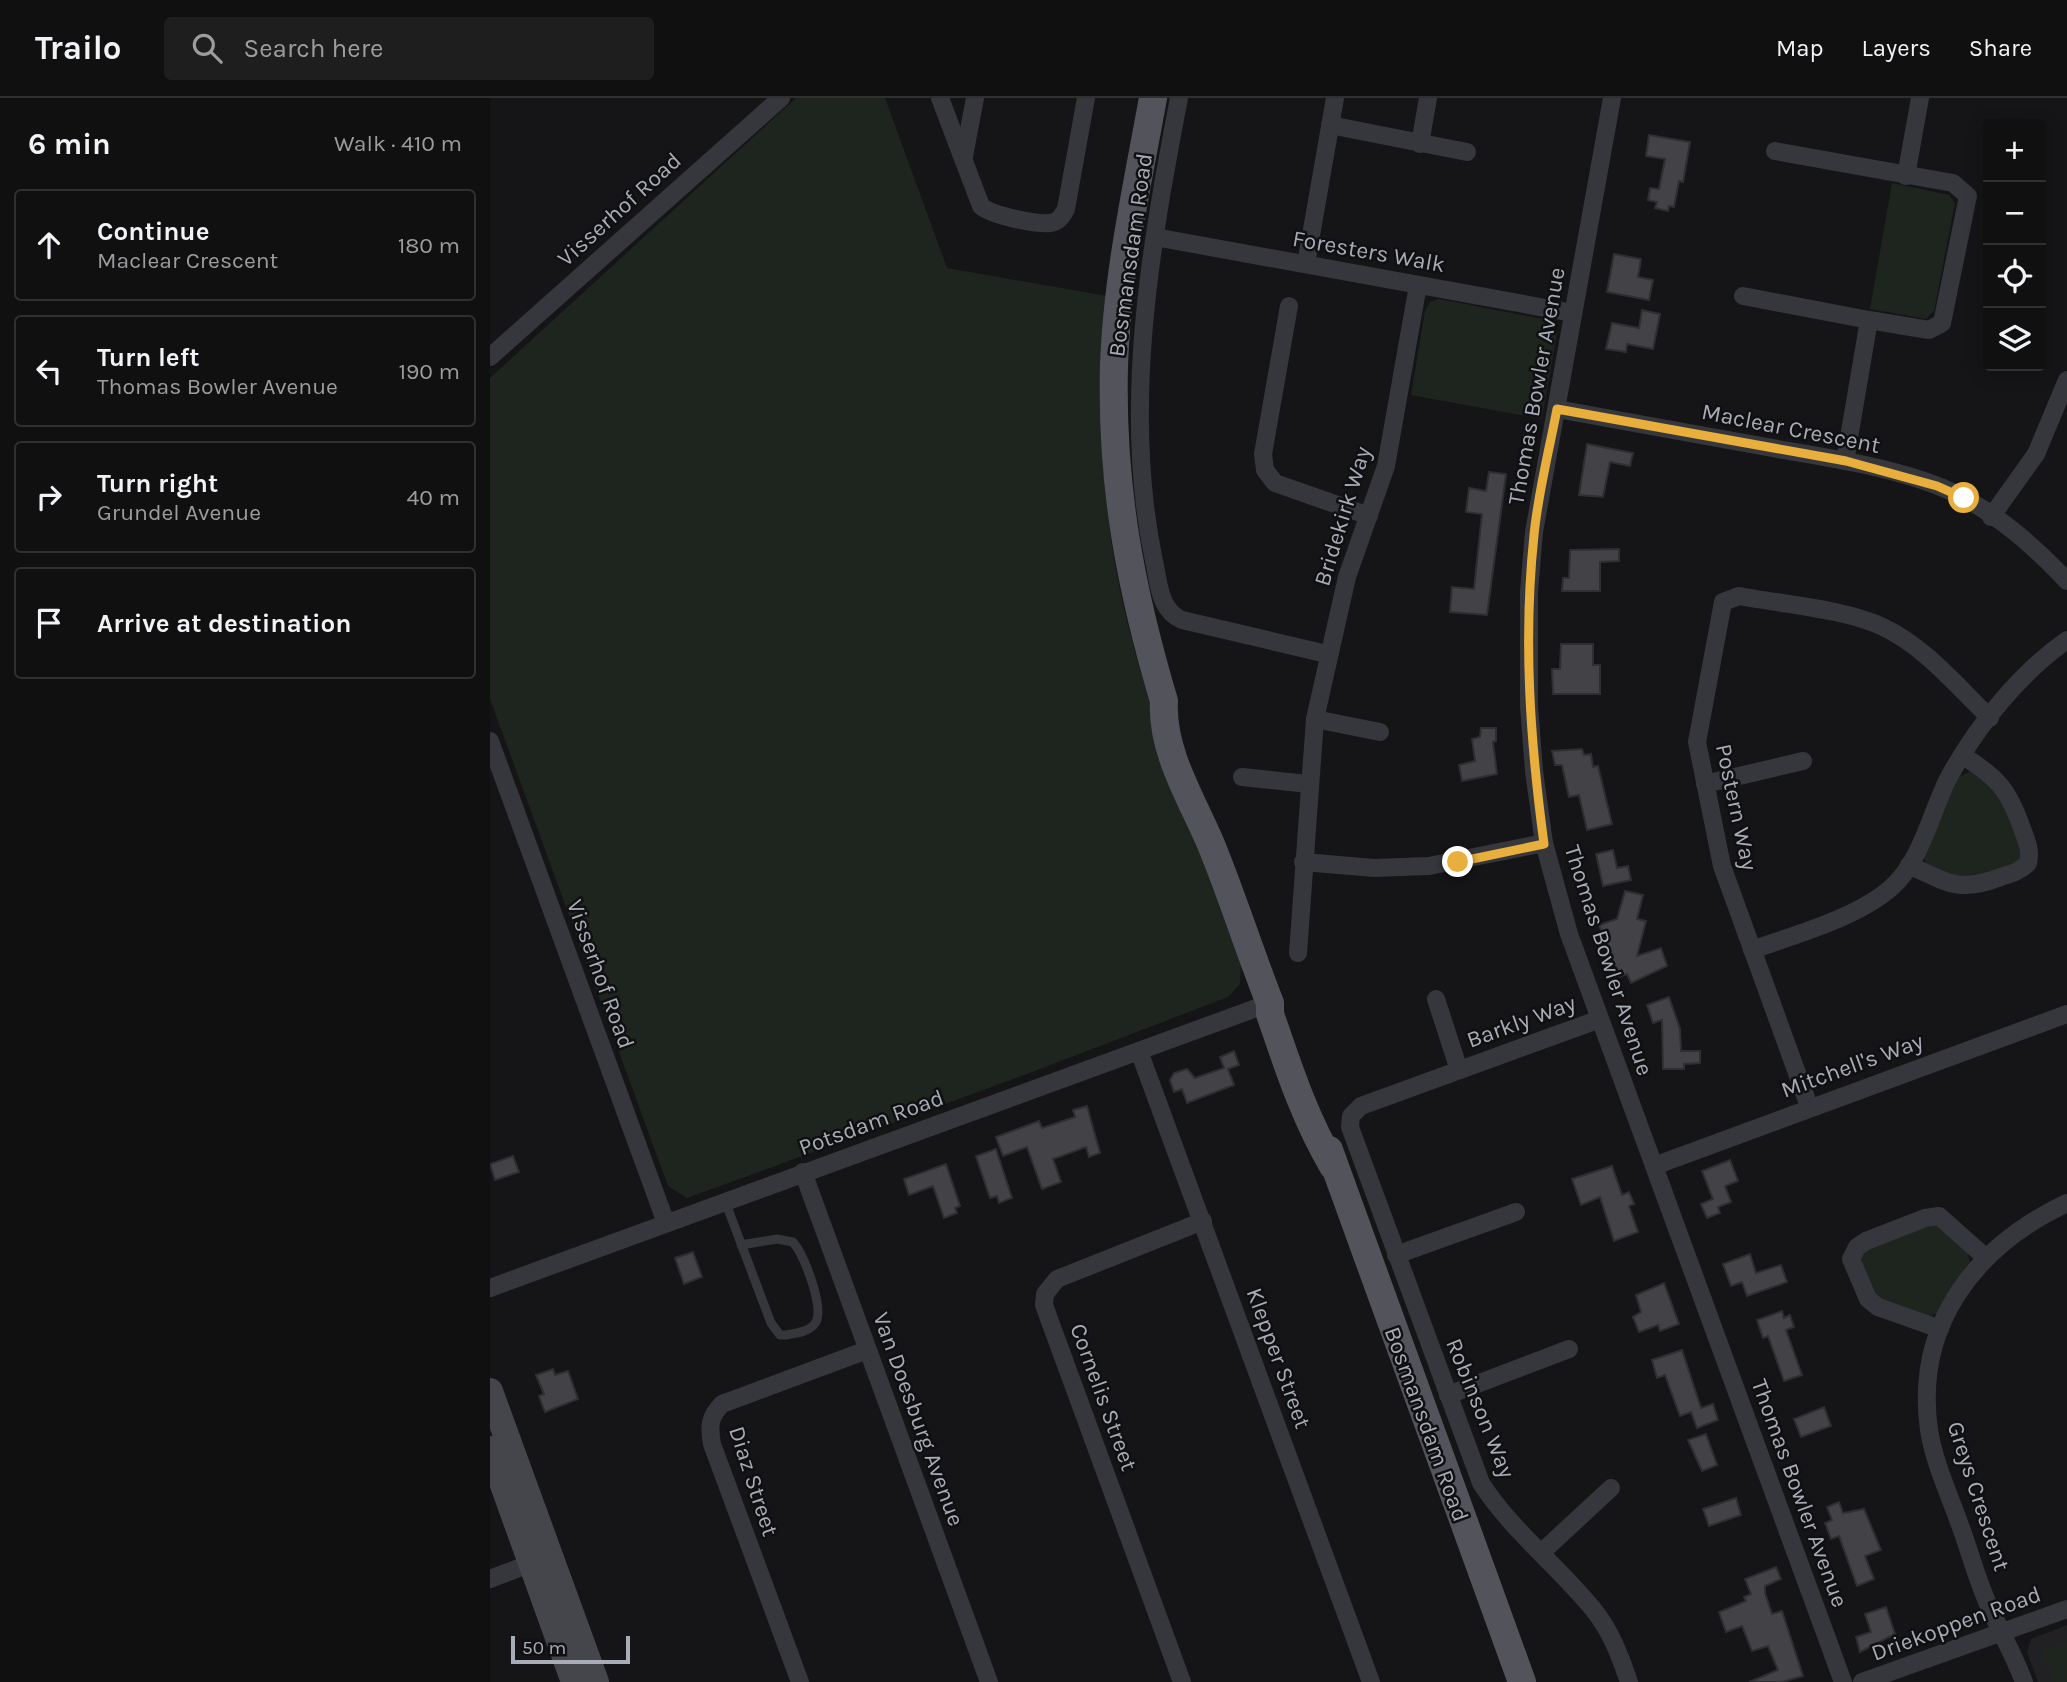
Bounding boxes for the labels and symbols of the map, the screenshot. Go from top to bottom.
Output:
street label: Visserhof Road [552,147,687,272]
street label: Bosmansdam Road [1103,152,1158,359]
street label: Foresters Walk [1291,225,1447,278]
street label: Thomas Bowler Avenue [1502,265,1571,507]
street label: Maclear Crescent [1699,398,1883,459]
street label: Bridekirk Way [1308,443,1377,589]
route start [1948,482,1979,513]
street label: Postern Way [1710,741,1763,873]
street label: Thomas Bowler Avenue [1558,841,1659,1079]
route end [1442,846,1473,877]
street label: Visserhof Road [561,896,640,1052]
street label: Barkly Way [1463,989,1580,1054]
street label: Mitchell's Way [1777,1027,1927,1104]
street label: Potsdam Road [795,1084,947,1161]
street label: Klepper Street [1241,1284,1317,1433]
street label: Van Doesburg Avenue [867,1309,970,1530]
street label: Cornelis Street [1064,1320,1143,1475]
street label: Bosmansdam Road [1379,1323,1474,1525]
street label: Robinson Way [1440,1334,1521,1482]
street label: Thomas Bowler Avenue [1746,1375,1853,1611]
street label: Greys Crescent [1942,1418,2016,1575]
street label: Diaz Street [723,1423,784,1540]
street label: Driekoppen Road [1868,1580,2045,1667]
scale bar [511,1633,630,1665]

